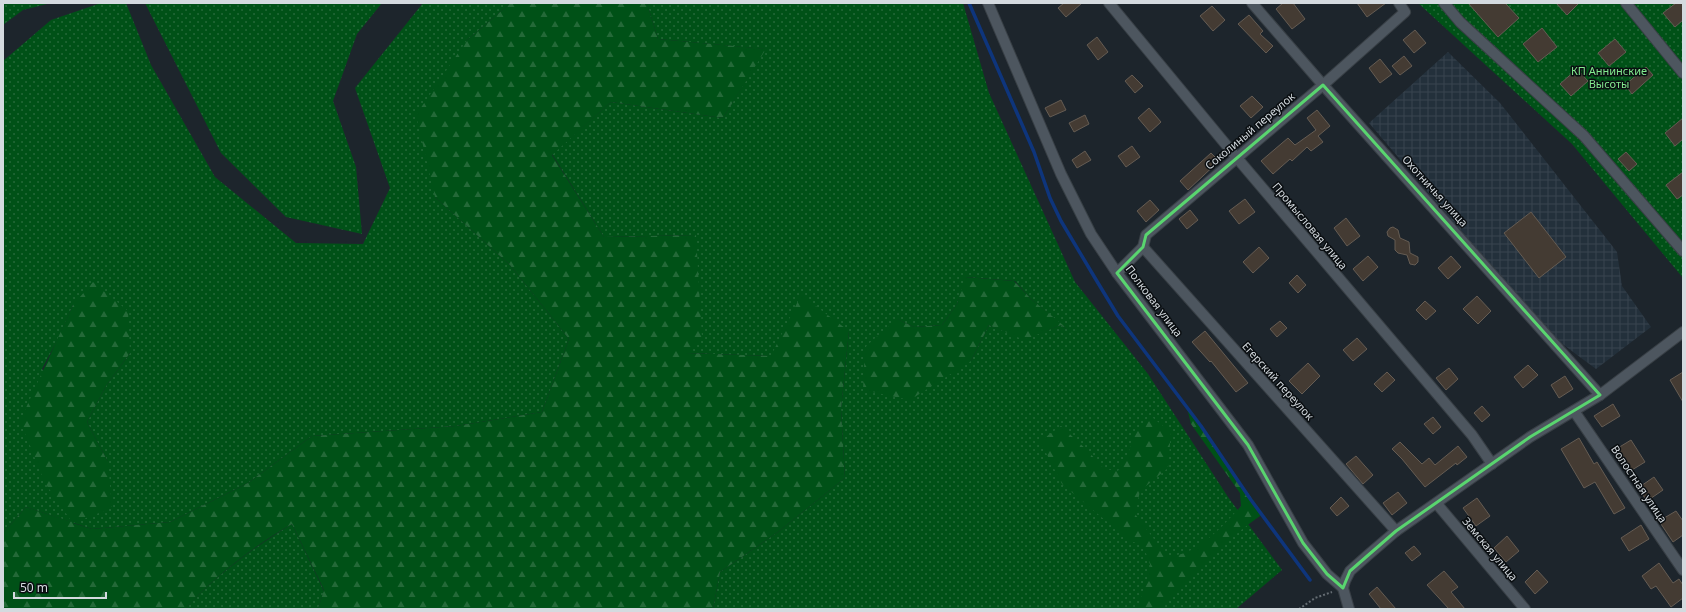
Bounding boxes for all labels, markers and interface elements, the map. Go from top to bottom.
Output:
park label: КП Аннинские Высоты [1571,63,1647,91]
street label: Соколиный переулок [1202,89,1298,173]
street label: Охотничья улица [1399,152,1472,230]
street label: Промысловая улица [1270,179,1351,272]
street label: Полковая улица [1123,262,1186,340]
street label: Егерский переулок [1239,338,1318,423]
street label: Волостная улица [1608,442,1671,525]
street label: Земская улица [1459,514,1521,584]
scale bar [14,574,106,600]
text: 50 m [20,579,48,596]

